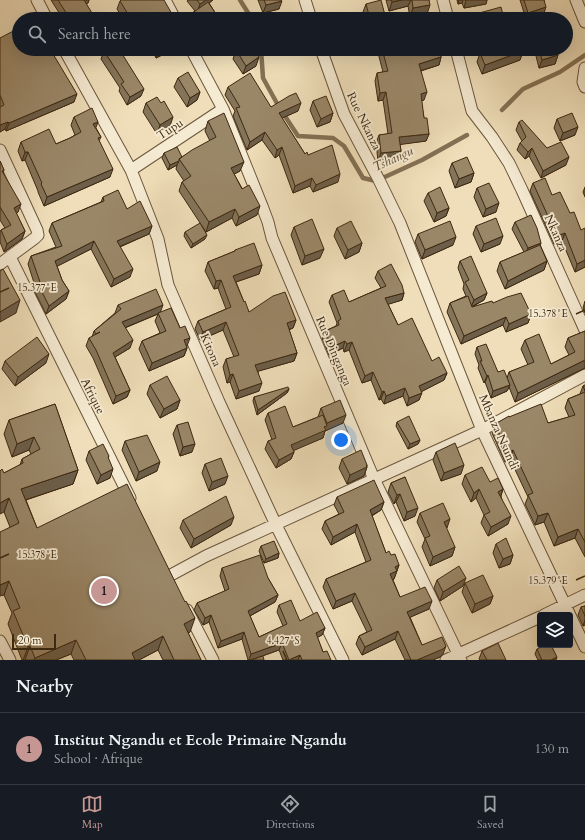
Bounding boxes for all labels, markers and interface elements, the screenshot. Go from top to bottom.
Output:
search box [12,12,573,56]
icon: search [26,23,48,45]
text: Search here [58,24,131,44]
street label: Rue Nkanza [343,89,385,153]
street label: Tupu [154,114,187,143]
water label: Tshangu [370,142,416,176]
street label: Nkanza [541,212,572,255]
text: 15.377°E [17,281,57,295]
text: 15.378°E [528,307,568,321]
street label: Rue Dinganga [312,314,356,389]
street label: Kitona [197,331,226,370]
street label: Afrique [77,375,109,417]
street label: Mbanza Nsundi [475,392,523,473]
your location [331,430,351,450]
text: 15.378°E [17,548,57,562]
text: 15.379°E [528,574,568,588]
pin: 1 [91,576,117,606]
map controls [537,612,573,648]
button: layers [537,612,573,648]
scale bar [12,632,56,651]
text: 20 m [18,633,42,648]
text: 4.427°S [266,634,300,648]
text: Nearby [16,675,73,698]
text: Institut Ngandu et Ecole Primaire Ngandu [54,730,347,750]
text: 1 [26,740,32,758]
text: 130 m [535,740,569,758]
text: School · Afrique [54,750,143,768]
tab: Map [81,793,103,832]
tab: Directions [266,793,314,832]
tab: Saved [477,793,504,832]

